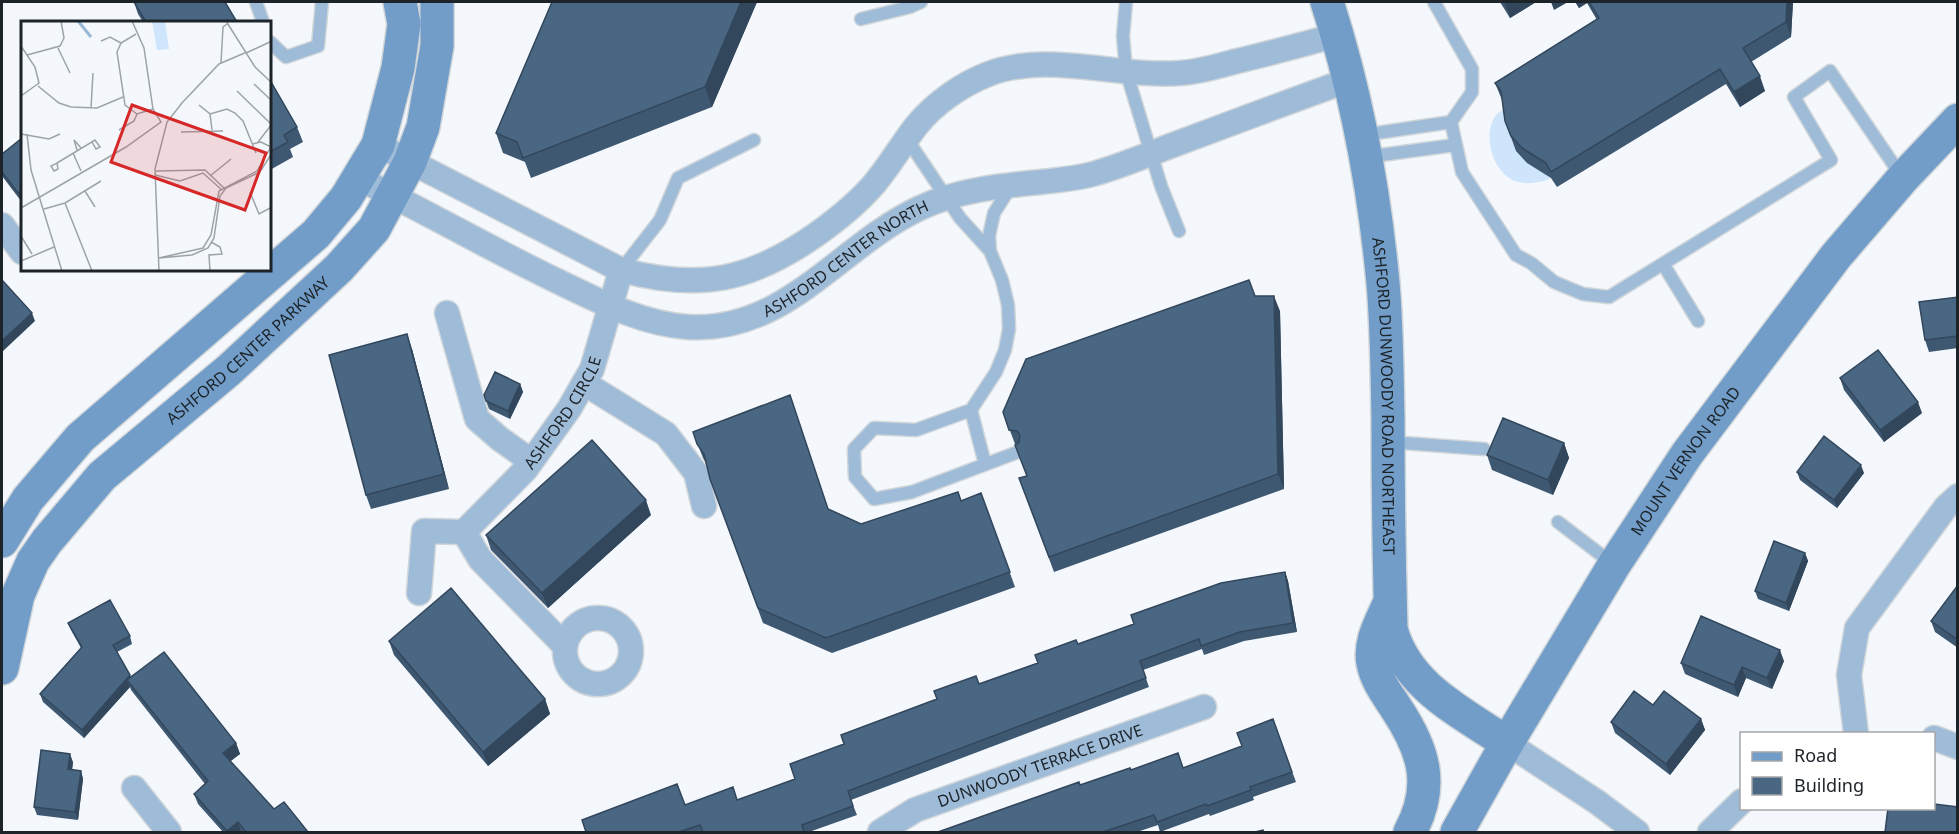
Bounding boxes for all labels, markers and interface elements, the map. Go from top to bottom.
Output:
inset map [21,21,272,272]
street label: ASHFORD CENTER NORTH [759,195,932,322]
street label: ASHFORD DUNWOODY ROAD NORTHEAST [1367,236,1400,555]
street label: ASHFORD CENTER PARKWAY [161,271,335,429]
street label: ASHFORD CIRCLE [518,354,606,473]
street label: MOUNT VERNON ROAD [1625,382,1745,540]
street label: DUNWOODY TERRACE DRIVE [934,719,1146,812]
legend [1740,732,1935,810]
text: Road [1794,743,1837,767]
text: Building [1794,773,1864,797]

